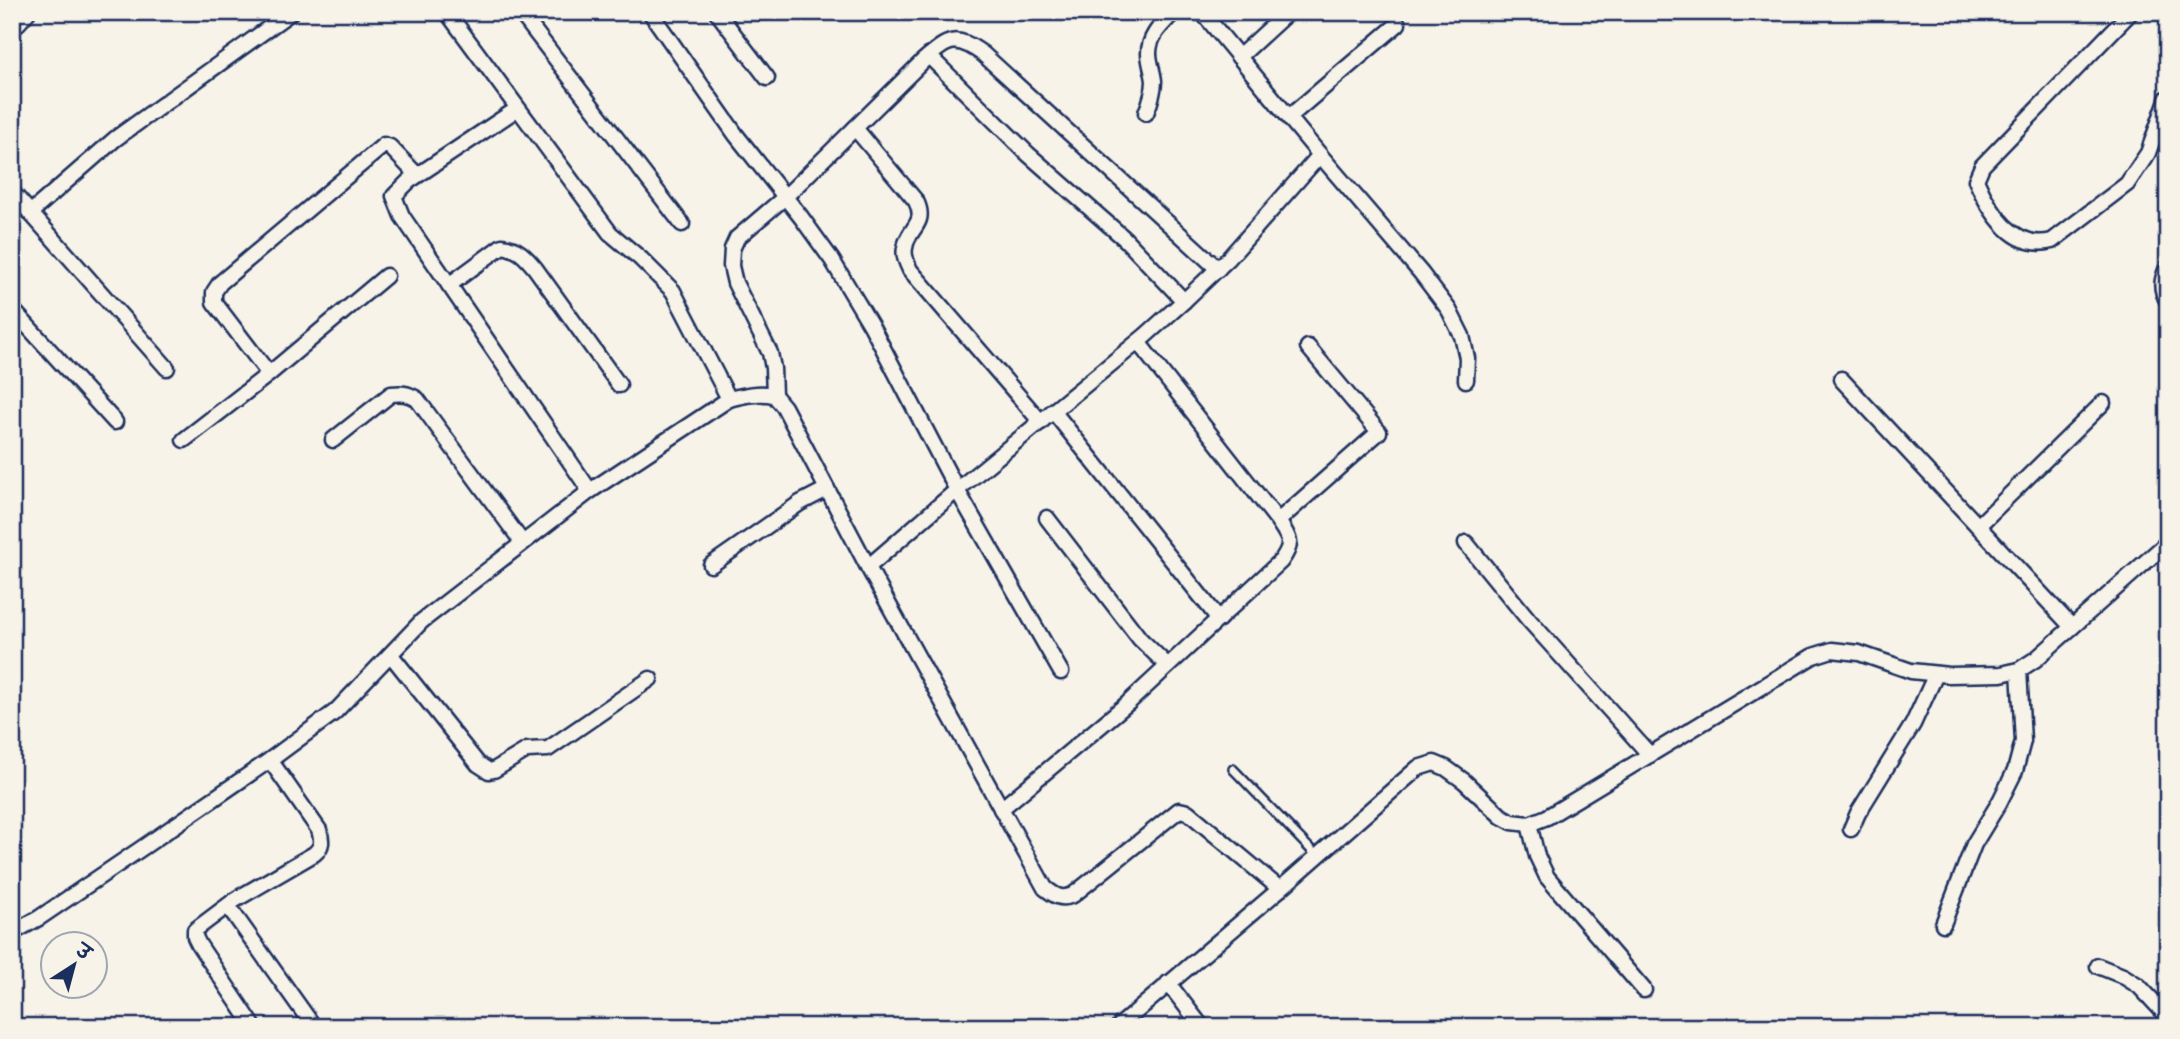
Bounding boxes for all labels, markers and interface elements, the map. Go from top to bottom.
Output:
north arrow [38,930,108,1000]
text: उ [70,937,97,967]

